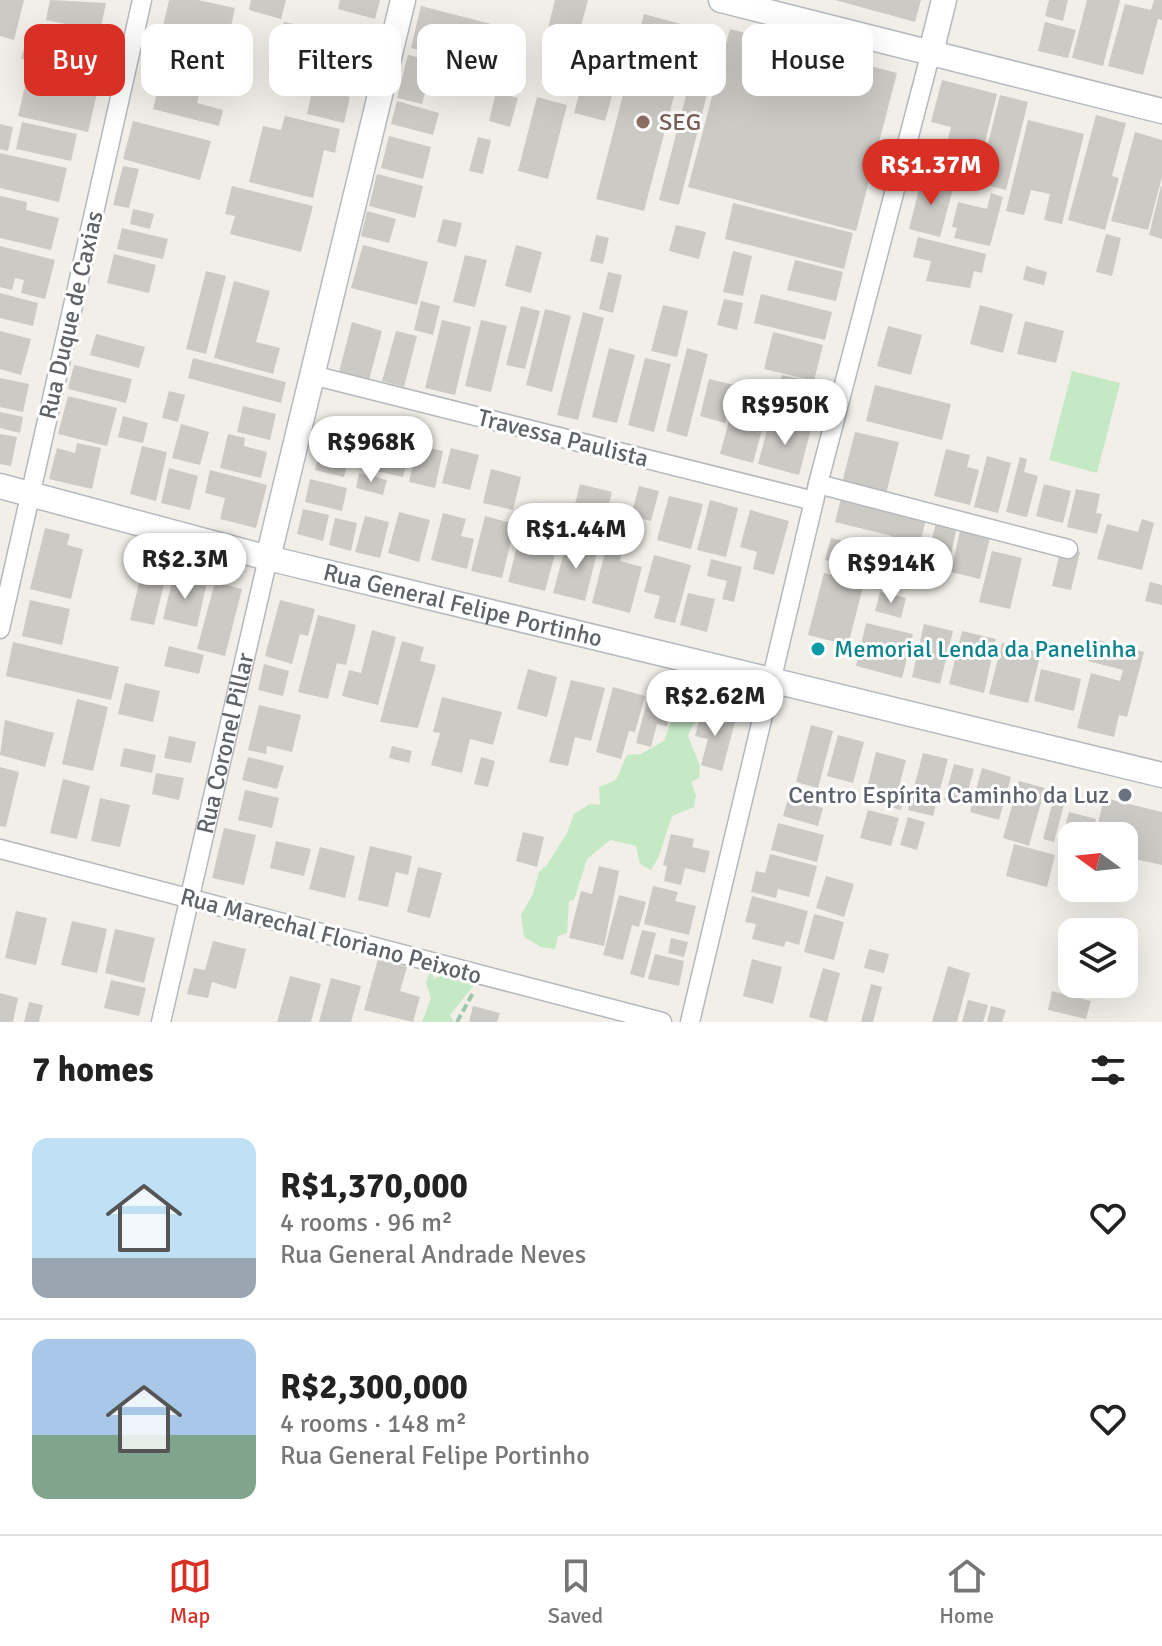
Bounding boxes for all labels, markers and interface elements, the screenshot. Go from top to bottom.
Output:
chip: Buy [24,24,125,96]
chip: Rent [141,24,253,96]
chip: Filters [269,24,401,96]
chip: New [417,24,526,96]
chip: Apartment [542,24,726,96]
chip: House [742,24,873,96]
place label: SEG [659,107,701,137]
marker: SEG [634,113,652,131]
pin: R$1.37M [857,139,1005,207]
text: R$1.37M [880,149,982,181]
street label: Rua Duque de Caxias [32,208,110,422]
pin: R$950K [720,379,850,447]
text: R$950K [741,389,829,421]
street label: Travessa Paulista [474,402,652,474]
pin: R$968K [306,416,436,484]
text: R$968K [327,426,415,458]
pin: R$1.44M [502,503,650,571]
text: R$1.44M [525,513,627,545]
pin: R$2.3M [120,533,250,601]
pin: R$914K [826,537,956,605]
text: R$2.3M [141,543,229,575]
text: R$914K [847,547,935,579]
street label: Rua General Felipe Portinho [320,557,605,654]
place label: Memorial Lenda da Panelinha [834,634,1137,664]
marker: Memorial Lenda da Panelinha [809,640,827,658]
street label: Rua Coronel Pillar [190,650,261,837]
pin: R$2.62M [641,670,789,738]
text: R$2.62M [664,680,766,712]
place label: Centro Espírita Caminho da Luz [788,780,1109,810]
marker: Centro Espírita Caminho da Luz [1116,786,1134,804]
north arrow [1058,822,1138,902]
map controls [1058,822,1138,998]
street label: Rua Marechal Floriano Peixoto [177,881,485,991]
button: layers [1058,918,1138,998]
icon: filters [1086,1048,1130,1092]
text: 7 homes [32,1049,153,1091]
text: R$1,370,000 [280,1165,468,1207]
icon: home [96,1170,192,1266]
icon: heart [1086,1196,1130,1240]
text: 4 rooms · 96 m² [280,1207,453,1239]
text: Rua General Andrade Neves [280,1239,586,1271]
text: R$2,300,000 [280,1366,468,1408]
icon: home [96,1371,192,1467]
icon: heart [1086,1397,1130,1441]
text: 4 rooms · 148 m² [280,1408,467,1440]
text: Rua General Felipe Portinho [280,1440,590,1472]
tab: Map [168,1554,212,1629]
tab: Saved [548,1554,603,1629]
tab: Home [939,1554,994,1629]

